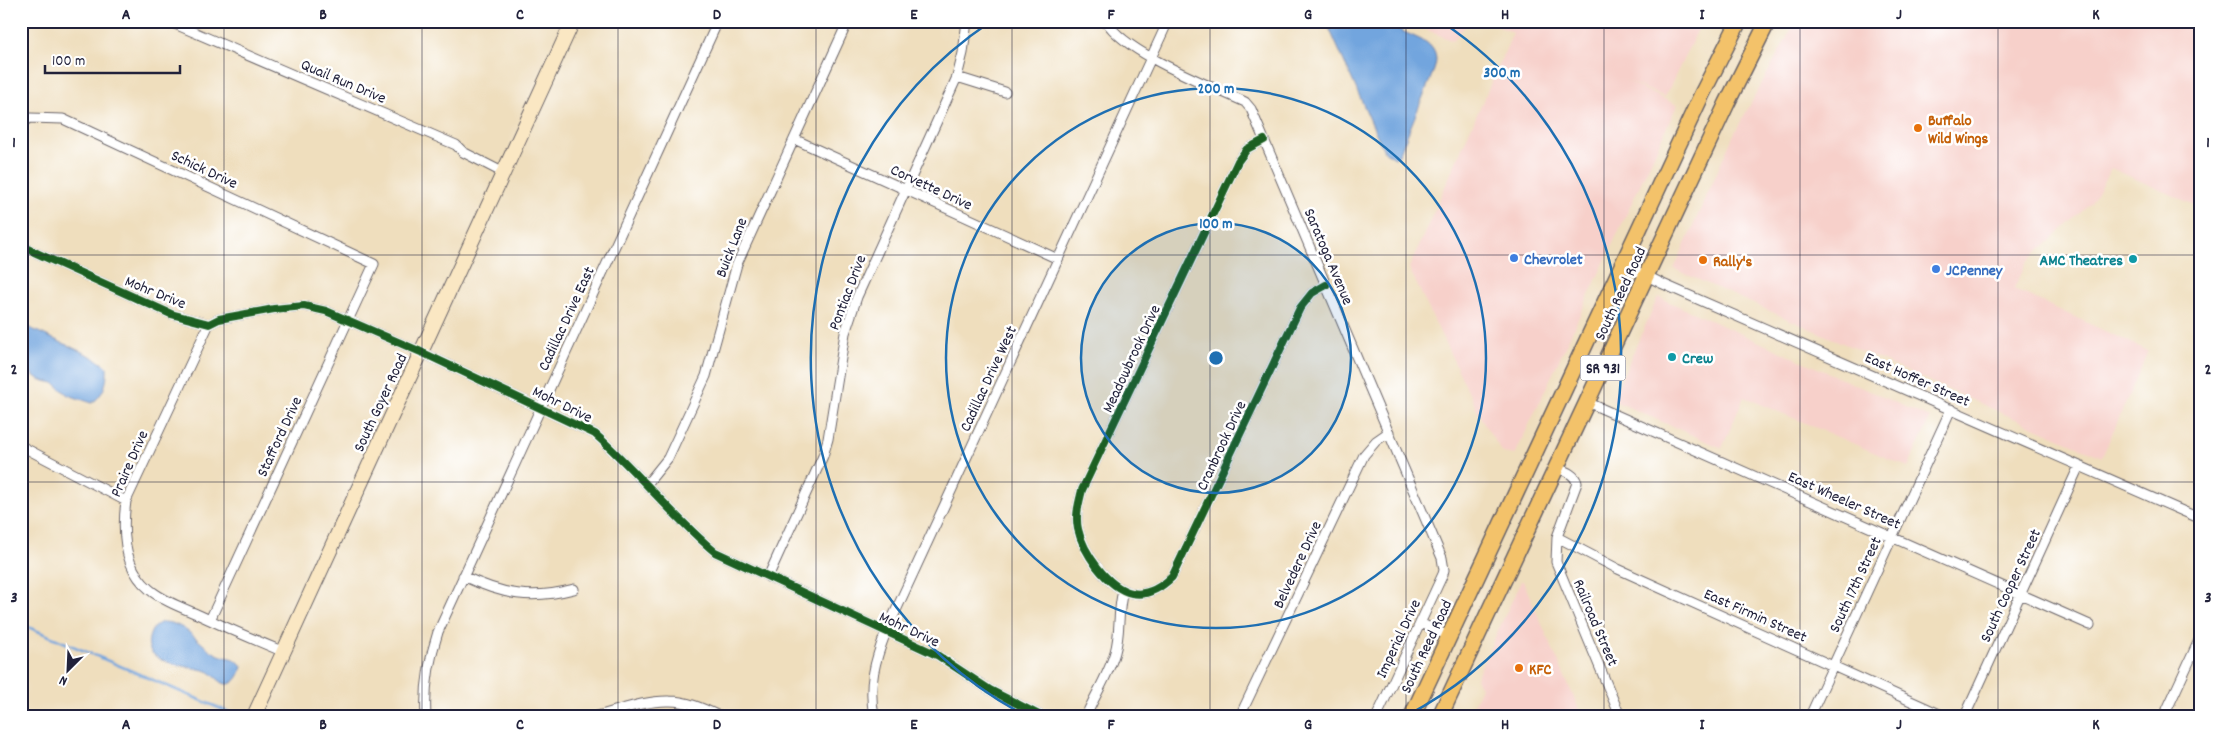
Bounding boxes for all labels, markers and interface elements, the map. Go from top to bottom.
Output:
text: A [122,4,131,27]
text: B [319,4,327,27]
text: C [516,4,524,27]
text: D [713,4,722,27]
text: E [910,4,918,27]
text: F [1107,4,1115,27]
text: G [1304,4,1312,27]
text: H [1501,4,1509,27]
text: I [1700,4,1706,27]
text: J [1896,4,1902,27]
text: K [2092,4,2100,27]
scale bar [45,42,180,74]
text: 100 m [52,51,85,73]
street label: Quail Run Drive [297,54,389,111]
text: 300 m [1484,63,1520,85]
text: 200 m [1198,79,1234,101]
place label: Buffalo Wild Wings [1928,110,1989,151]
marker: Buffalo Wild Wings [1912,122,1924,134]
text: 1 [12,132,16,155]
text: 1 [2206,132,2210,155]
street label: Schick Drive [167,145,241,196]
street label: Corvette Drive [886,159,976,217]
street label: Saratoga Avenue [1297,205,1358,309]
text: 100 m [1199,214,1233,236]
street label: Buick Lane [710,215,754,281]
street label: South Reed Road [1590,243,1653,345]
place label: Chevrolet [1524,249,1583,272]
place label: AMC Theatres [2039,250,2123,273]
place label: Rally's [1713,251,1753,274]
street label: Pontiac Drive [823,252,873,334]
marker: Chevrolet [1508,252,1520,264]
marker: AMC Theatres [2127,253,2139,265]
marker: Rally's [1697,254,1709,266]
place label: JCPenney [1946,260,2004,283]
street label: Cadillac Drive East [533,263,602,375]
marker: JCPenney [1930,263,1942,275]
street label: Mohr Drive [121,271,189,316]
street label: Meadowbrook Drive [1097,301,1167,417]
street label: Cadillac Drive West [955,322,1024,436]
street label: East Hoffer Street [1861,347,1973,414]
place label: Crew [1682,348,1713,371]
centre of rings [1207,349,1225,367]
street label: South Goyer Road [348,350,414,456]
marker: Crew [1666,351,1678,363]
road number: SR 931 [1580,356,1626,380]
text: 2 [11,359,18,382]
text: 2 [2205,359,2212,382]
street label: Mohr Drive [528,381,596,430]
street label: Stafford Drive [252,393,309,481]
street label: Cranbrook Drive [1191,397,1253,495]
street label: Praire Drive [105,427,155,501]
street label: East Wheeler Street [1784,466,1904,536]
street label: Belvedere Drive [1268,518,1329,613]
street label: South Cooper Street [1975,525,2048,647]
street label: South 17th Street [1824,533,1889,637]
street label: Railroad Street [1566,576,1623,670]
street label: East Firmin Street [1700,583,1810,649]
text: 3 [10,587,18,610]
text: 3 [2204,587,2212,610]
street label: Imperial Drive [1371,596,1428,682]
street label: South Reed Road [1396,596,1459,698]
street label: Mohr Drive [875,606,943,654]
north arrow [42,644,92,694]
place label: KFC [1529,659,1552,682]
marker: KFC [1513,662,1525,674]
text: N [56,669,71,691]
text: A [122,714,131,737]
text: B [319,714,327,737]
text: C [516,714,524,737]
text: D [713,714,722,737]
text: E [910,714,918,737]
text: F [1107,714,1115,737]
text: G [1304,714,1312,737]
text: H [1501,714,1509,737]
text: I [1700,714,1706,737]
text: J [1896,714,1902,737]
text: K [2092,714,2100,737]

